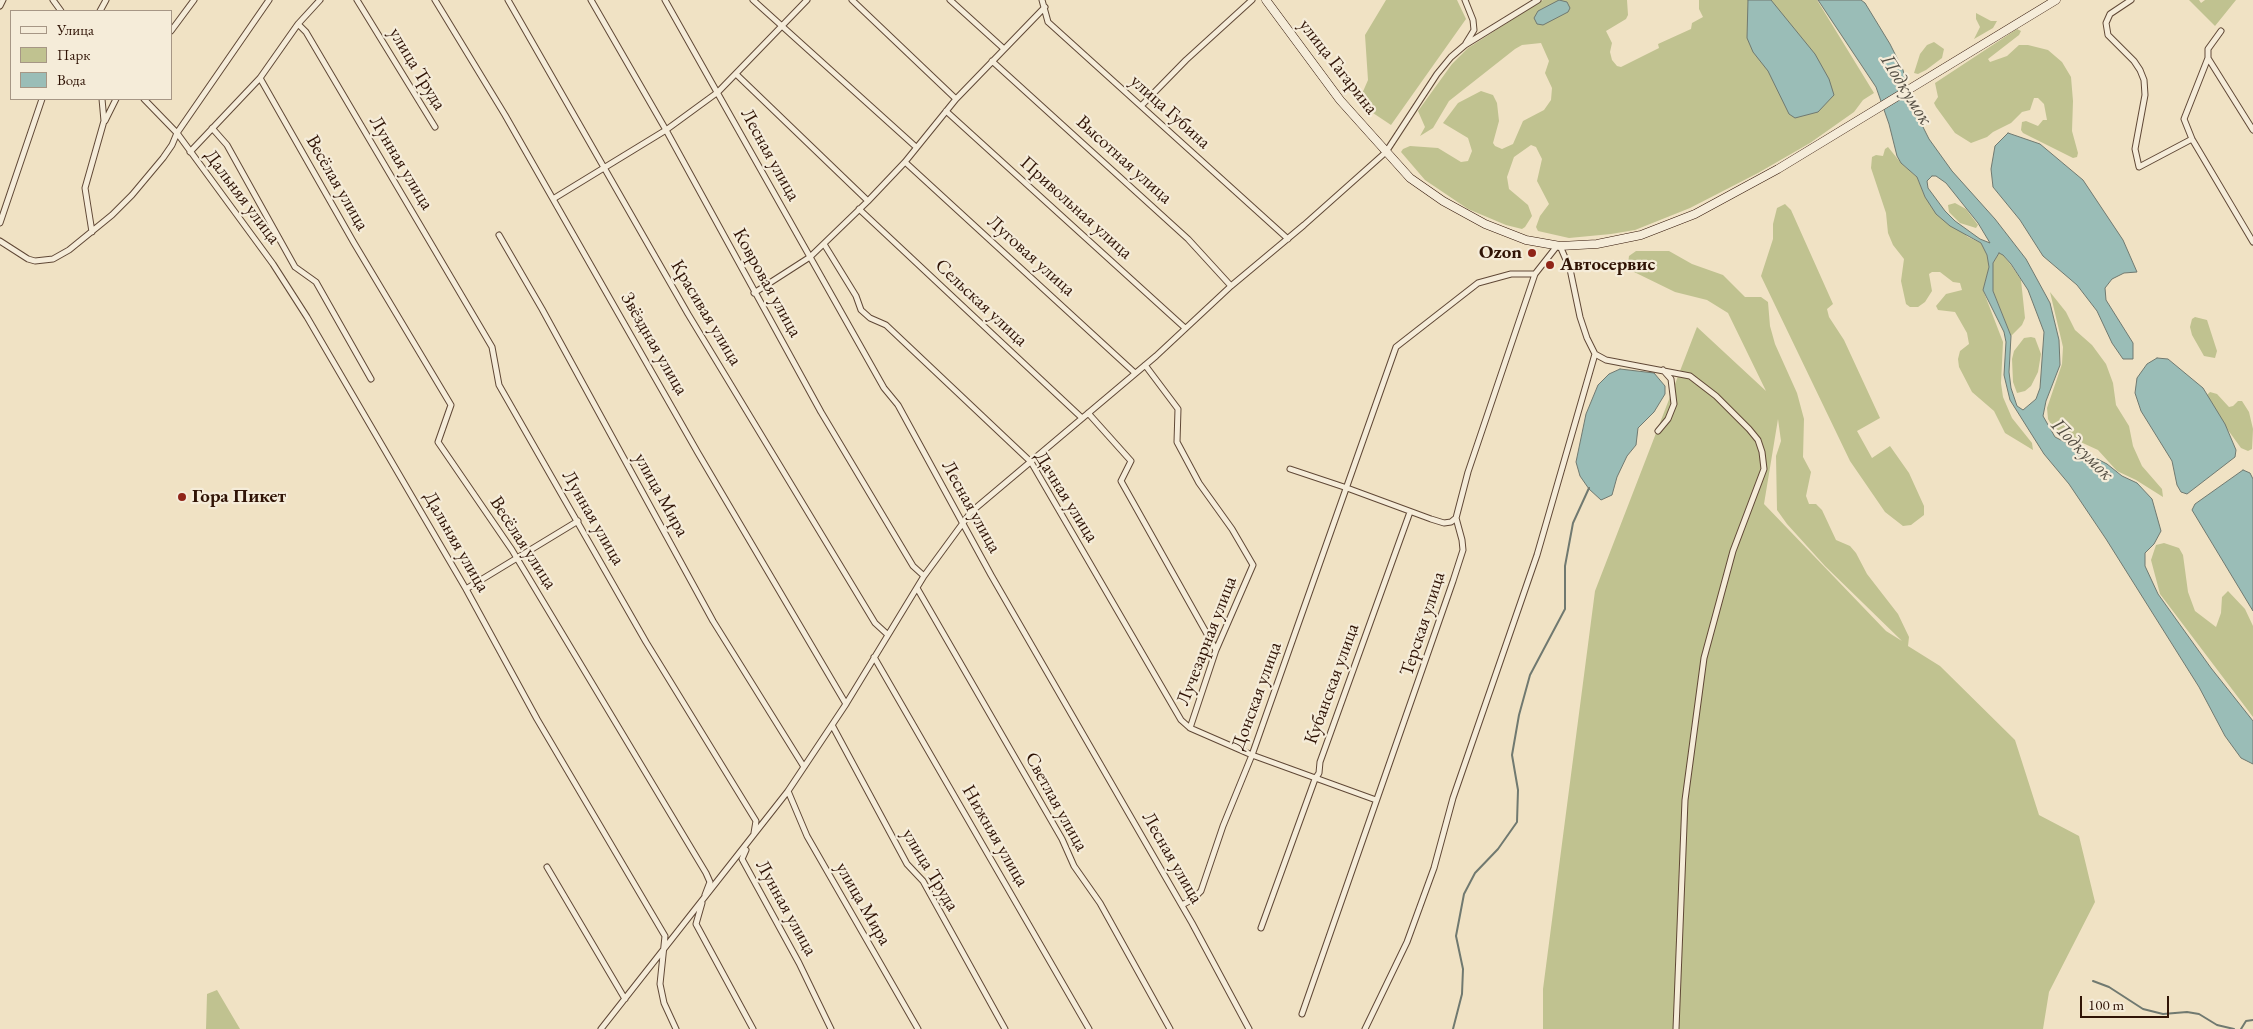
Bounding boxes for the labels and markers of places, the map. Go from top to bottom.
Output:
place label: Ozon [1479,242,1522,264]
marker: Ozon [1526,247,1538,259]
place label: Автосервис [1560,254,1655,276]
marker: Автосервис [1544,259,1556,271]
place label: Гора Пикет [192,486,286,508]
marker: Гора Пикет [176,491,188,503]

